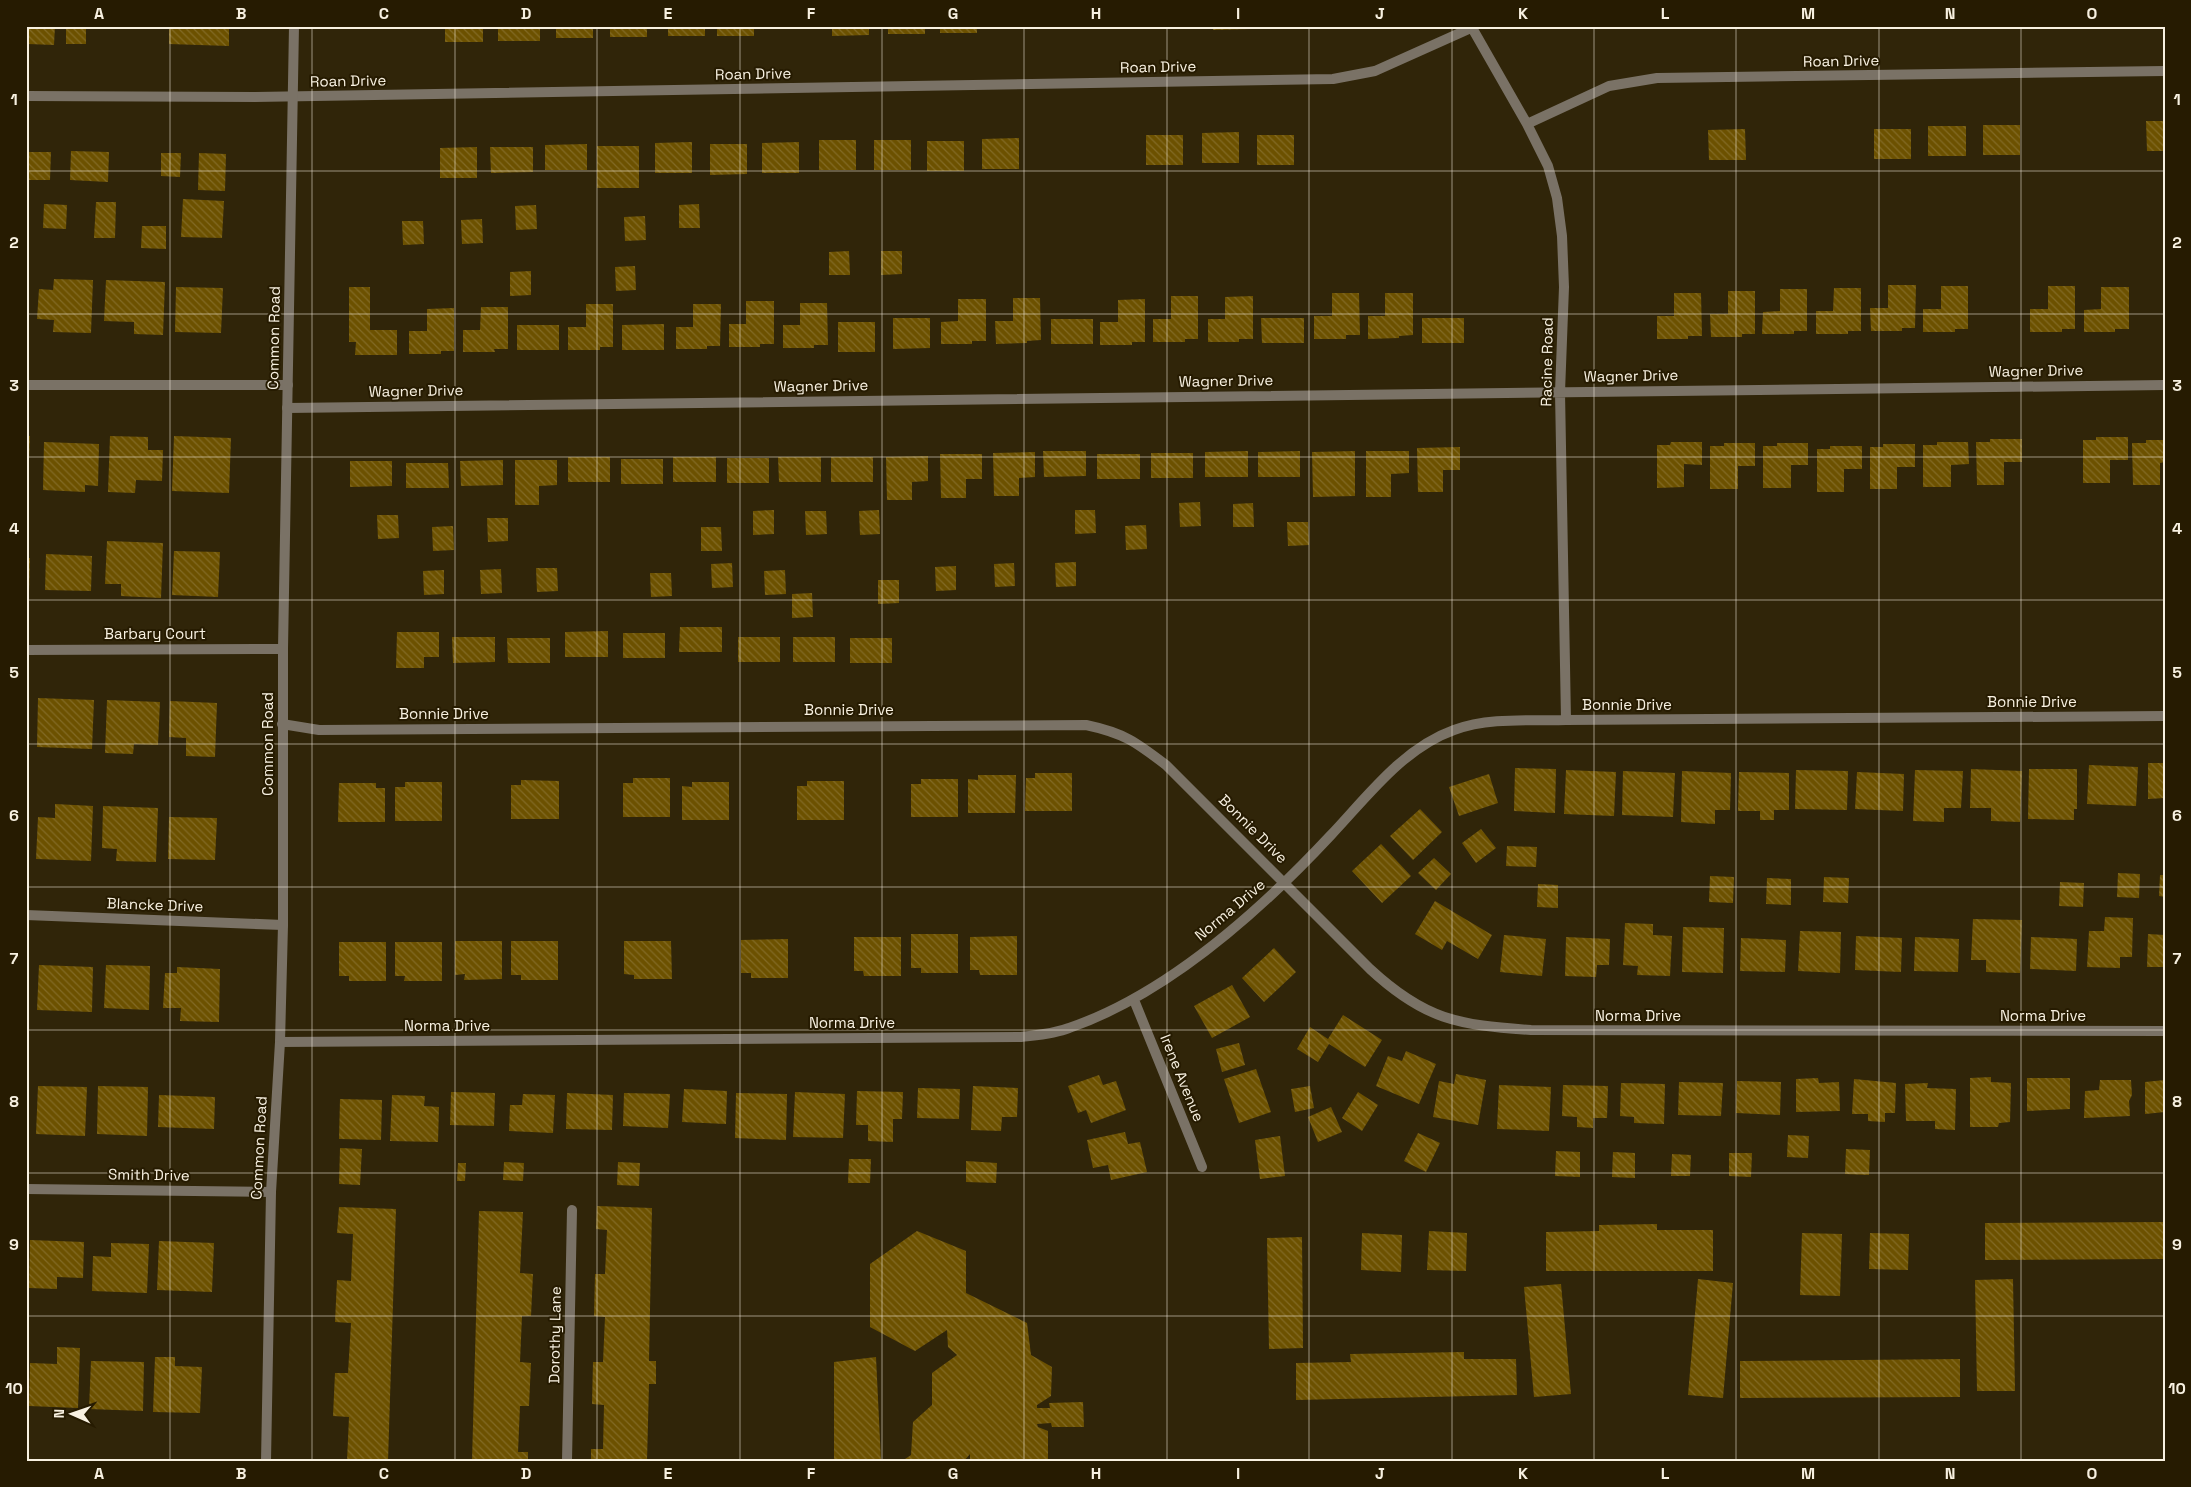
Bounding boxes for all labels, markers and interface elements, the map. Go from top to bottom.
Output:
text: A [94,3,104,24]
text: B [236,3,246,24]
text: C [379,3,389,24]
text: D [521,3,531,24]
text: E [664,3,673,24]
text: F [807,3,816,24]
text: G [948,3,958,24]
text: H [1091,3,1101,24]
text: I [1236,3,1240,24]
text: J [1375,3,1385,24]
text: K [1518,3,1528,24]
text: L [1661,3,1670,24]
text: M [1801,3,1815,24]
text: N [1945,3,1955,24]
text: O [2087,3,2098,24]
street label: Roan Drive [1803,50,1879,71]
street label: Roan Drive [1120,56,1196,77]
street label: Roan Drive [715,63,791,84]
street label: Roan Drive [310,70,386,91]
text: 1 [10,89,18,110]
text: 1 [2173,89,2181,110]
text: 2 [9,232,19,253]
text: 2 [2172,232,2182,253]
street label: Common Road [263,286,284,390]
street label: Racine Road [1536,317,1557,407]
street label: Wagner Drive [1989,360,2084,381]
street label: Wagner Drive [1584,365,1679,386]
street label: Wagner Drive [1179,370,1274,391]
text: 3 [9,375,19,396]
street label: Wagner Drive [774,375,869,396]
text: 3 [2172,375,2182,396]
street label: Wagner Drive [369,380,464,401]
text: 4 [9,518,19,539]
text: 4 [2172,518,2182,539]
street label: Barbary Court [104,624,206,643]
text: 5 [9,662,19,683]
text: 5 [2172,662,2182,683]
street label: Common Road [258,692,277,796]
street label: Bonnie Drive [1987,692,2077,711]
street label: Bonnie Drive [1582,695,1672,714]
street label: Bonnie Drive [804,700,894,719]
street label: Bonnie Drive [399,704,489,723]
street label: Bonnie Drive [1215,790,1292,867]
text: 6 [9,805,19,826]
text: 6 [2172,805,2182,826]
street label: Norma Drive [1191,875,1269,945]
street label: Blancke Drive [106,893,204,916]
text: 7 [10,948,19,969]
text: 7 [2173,948,2182,969]
street label: Norma Drive [1595,1006,1681,1025]
street label: Norma Drive [2000,1006,2086,1025]
street label: Norma Drive [809,1013,895,1032]
street label: Norma Drive [404,1016,490,1035]
street label: Irene Avenue [1156,1031,1209,1124]
text: 8 [9,1091,19,1112]
text: 8 [2172,1091,2182,1112]
street label: Common Road [246,1096,271,1200]
street label: Smith Drive [108,1164,190,1185]
text: 9 [9,1234,19,1255]
text: 9 [2172,1234,2182,1255]
street label: Dorothy Lane [544,1286,565,1384]
text: 10 [5,1378,23,1399]
text: 10 [2168,1378,2186,1399]
north arrow [48,1390,98,1440]
text: N [50,1409,68,1419]
text: A [94,1463,104,1484]
text: B [236,1463,246,1484]
text: C [379,1463,389,1484]
text: D [521,1463,531,1484]
text: E [664,1463,673,1484]
text: F [807,1463,816,1484]
text: G [948,1463,958,1484]
text: H [1091,1463,1101,1484]
text: I [1236,1463,1240,1484]
text: J [1375,1463,1385,1484]
text: K [1518,1463,1528,1484]
text: L [1661,1463,1670,1484]
text: M [1801,1463,1815,1484]
text: N [1945,1463,1955,1484]
text: O [2087,1463,2098,1484]

